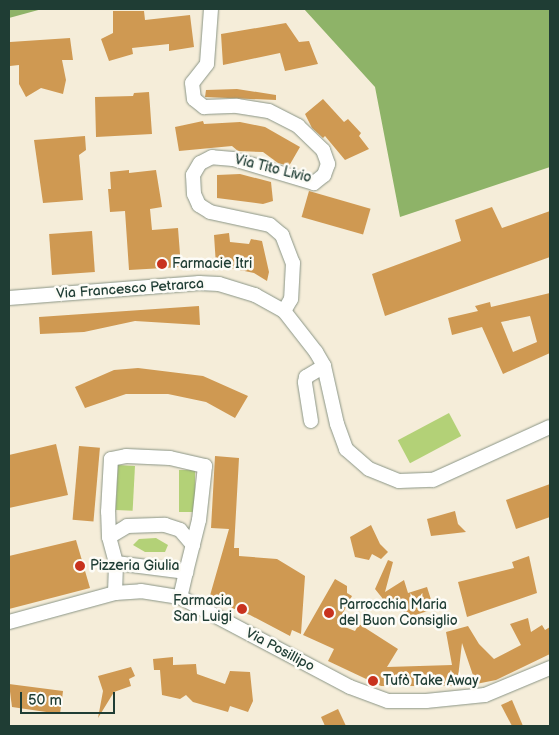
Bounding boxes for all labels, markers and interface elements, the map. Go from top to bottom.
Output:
street label: Via Tito Livio [233,151,313,187]
place label: Farmacie Itri [172,256,252,272]
marker: Farmacie Itri [156,258,168,270]
street label: Via Francesco Petrarca [56,275,204,303]
place label: Pizzeria Giulia [90,558,179,574]
marker: Pizzeria Giulia [74,560,86,572]
place label: Farmacia San Luigi [173,593,232,626]
place label: Parrocchia Maria del Buon Consiglio [339,597,458,630]
marker: Farmacia San Luigi [236,603,248,615]
marker: Parrocchia Maria del Buon Consiglio [323,607,335,619]
street label: Via Posillipo [243,625,317,675]
place label: Tufò Take Away [383,673,479,689]
marker: Tufò Take Away [367,675,379,687]
scale bar [22,682,118,714]
text: 50 m [28,691,62,710]

